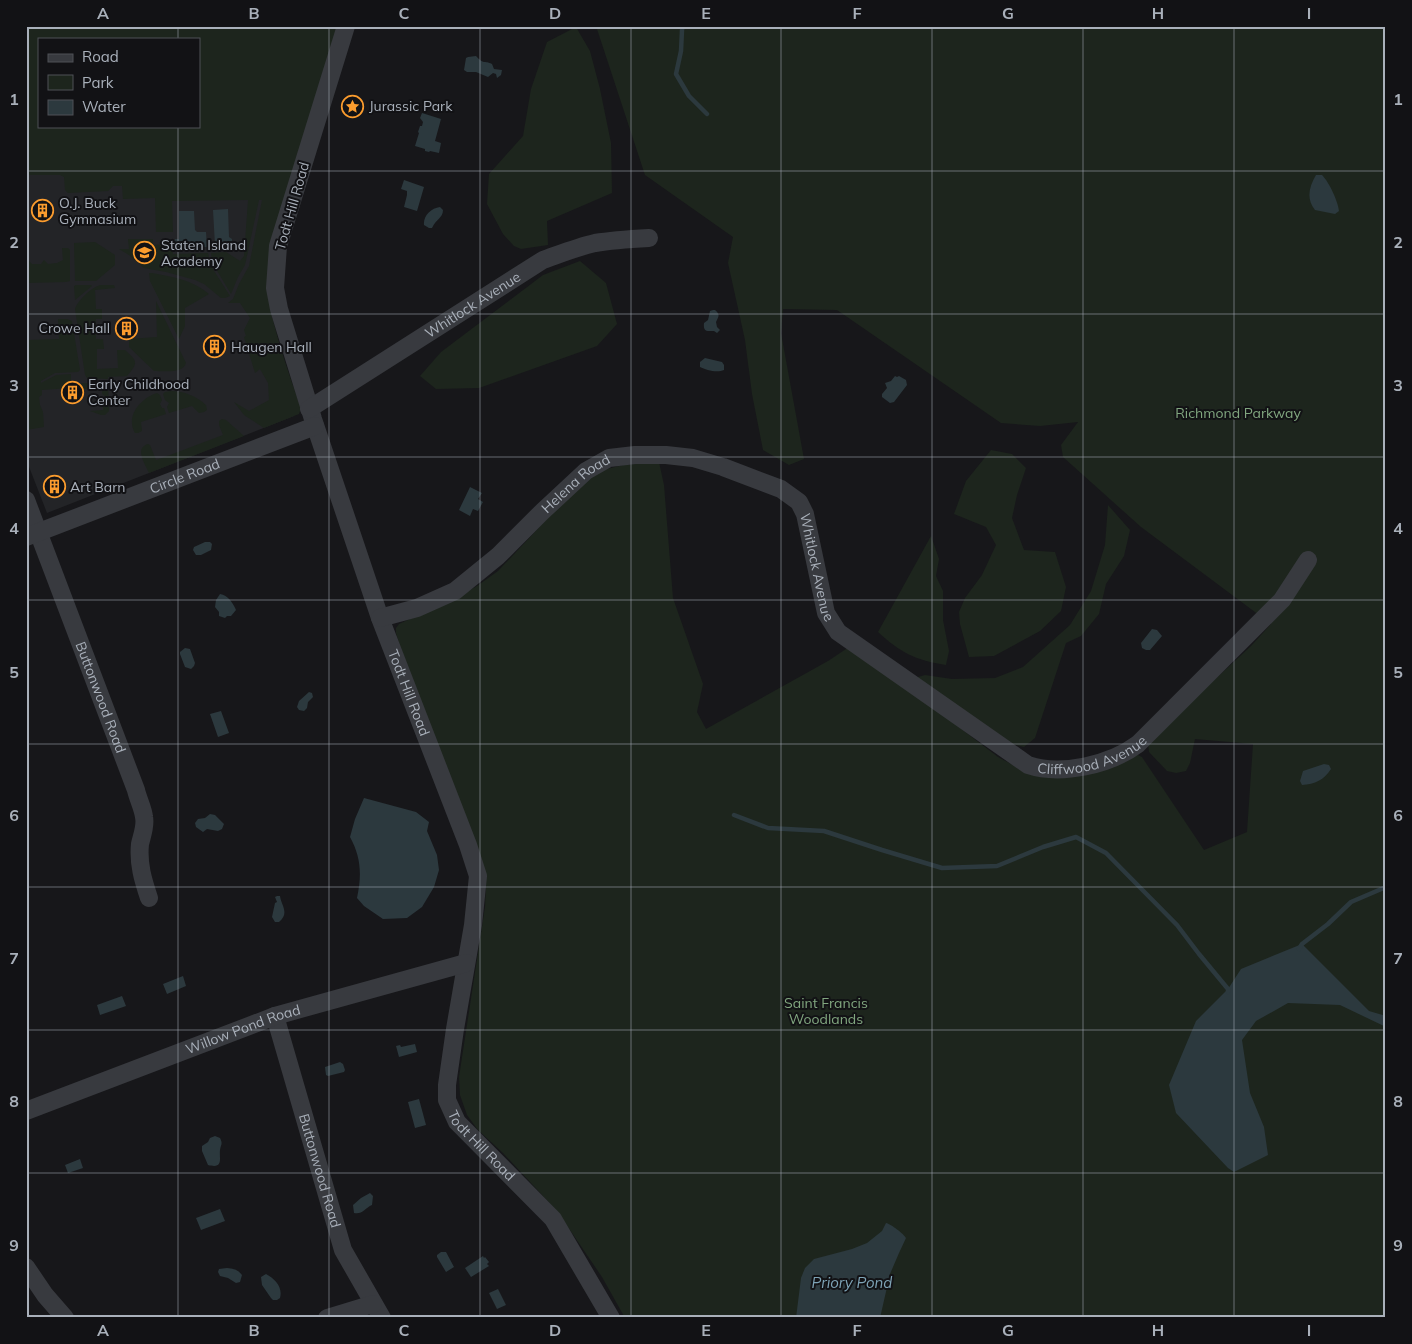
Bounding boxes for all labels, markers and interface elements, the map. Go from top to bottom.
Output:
text: A [97,3,109,23]
text: B [248,3,260,23]
text: C [399,3,410,23]
text: D [549,3,561,23]
text: E [701,3,711,23]
text: F [852,3,862,23]
text: G [1002,3,1014,23]
text: H [1152,3,1164,23]
text: I [1307,3,1311,23]
legend [38,38,200,128]
text: Road [82,47,119,66]
text: Park [82,73,114,92]
text: 1 [9,89,19,109]
text: 1 [1393,89,1403,109]
place icon: Jurassic Park [341,94,365,118]
text: Water [82,97,126,116]
place label: Jurassic Park [369,97,453,115]
street label: Todt Hill Road [271,160,313,252]
place label: O.J. Buck Gymnasium [59,194,136,228]
building icon: O.J. Buck Gymnasium [31,199,55,223]
text: 2 [9,232,19,252]
text: 2 [1393,232,1403,252]
place label: Staten Island Academy [161,236,246,270]
school or university icon: Staten Island Academy [133,241,157,265]
street label: Whitlock Avenue [421,268,524,342]
building icon: Crowe Hall [114,316,138,340]
place label: Crowe Hall [38,319,110,337]
building icon: Haugen Hall [203,335,227,359]
place label: Haugen Hall [231,338,312,356]
text: 3 [9,375,19,395]
place label: Early Childhood Center [88,375,189,409]
text: 3 [1393,375,1403,395]
building icon: Early Childhood Center [60,380,84,404]
park label: Richmond Parkway [1175,404,1301,422]
street label: Helena Road [538,450,613,517]
street label: Circle Road [147,454,222,498]
building icon: Art Barn [42,475,66,499]
place label: Art Barn [70,478,126,496]
street label: Whitlock Avenue [796,512,838,625]
text: 4 [9,518,19,538]
text: 4 [1393,518,1403,538]
street label: Buttonwood Road [72,639,130,756]
street label: Todt Hill Road [384,647,434,738]
text: 5 [9,662,19,682]
text: 5 [1393,662,1403,682]
street label: Cliffwood Avenue [1036,732,1150,778]
text: 6 [9,805,19,825]
text: 6 [1393,805,1403,825]
text: 7 [9,948,19,968]
text: 7 [1393,948,1403,968]
park label: Saint Francis Woodlands [784,994,868,1028]
street label: Willow Pond Road [183,1000,302,1058]
text: 8 [9,1091,19,1111]
text: 8 [1393,1091,1403,1111]
street label: Todt Hill Road [444,1107,519,1185]
street label: Buttonwood Road [295,1112,345,1230]
text: 9 [9,1235,19,1255]
text: 9 [1393,1235,1403,1255]
water label: Priory Pond [812,1273,892,1292]
text: A [97,1320,109,1340]
text: B [248,1320,260,1340]
text: C [399,1320,410,1340]
text: D [549,1320,561,1340]
text: E [701,1320,711,1340]
text: F [852,1320,862,1340]
text: G [1002,1320,1014,1340]
text: H [1152,1320,1164,1340]
text: I [1307,1320,1311,1340]

